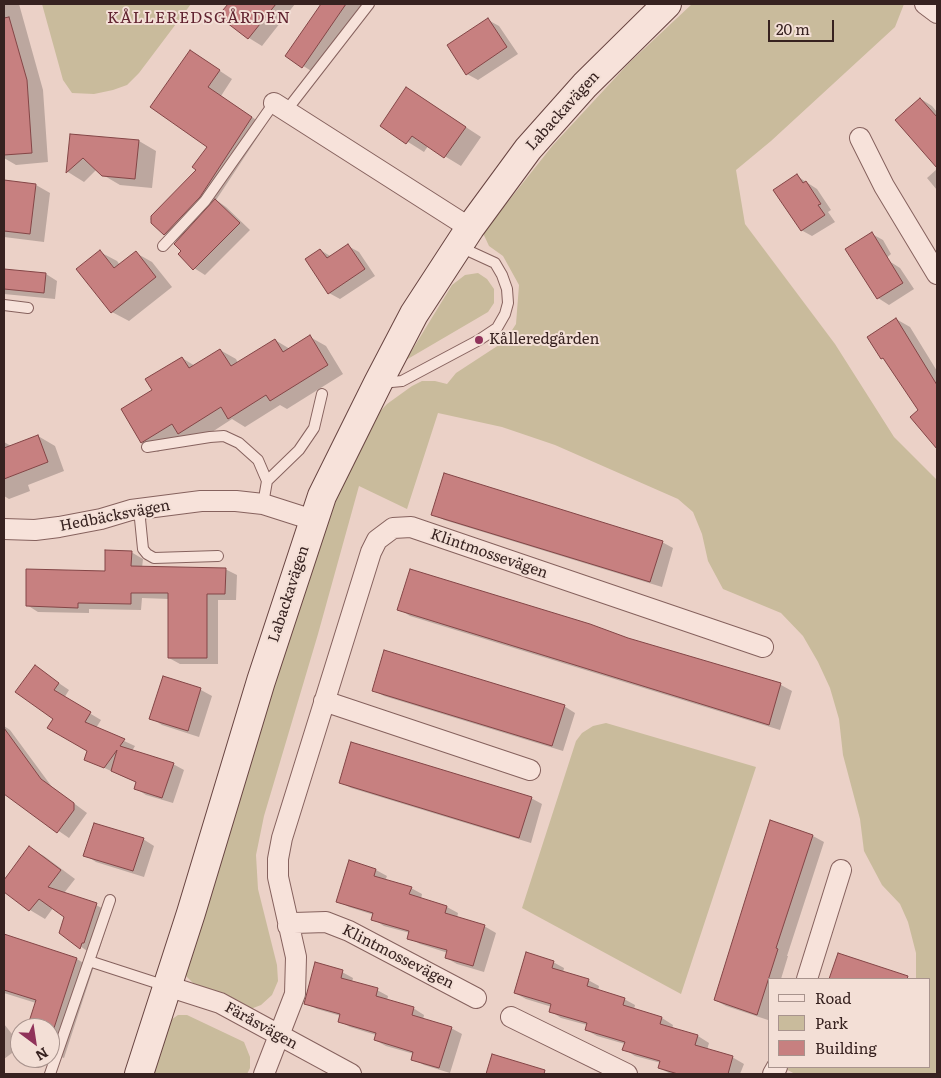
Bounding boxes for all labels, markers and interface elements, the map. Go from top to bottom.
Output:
district label: KÅLLEREDSGÅRDEN [105,8,293,28]
scale bar [771,10,837,42]
text: 20 m [776,17,810,40]
street label: Labackavägen [523,68,603,154]
place label: Kålleredgården [489,331,599,349]
marker: Kålleredgården [473,334,485,346]
street label: Hedbäcksvägen [58,496,172,536]
street label: Klintmossevägen [428,525,550,583]
street label: Labackavägen [265,543,313,645]
street label: Klintmossevägen [339,921,457,993]
legend [768,978,931,1068]
text: Road [815,986,851,1009]
street label: Färåsvägen [221,999,301,1053]
text: Park [815,1011,848,1034]
north arrow [10,1018,60,1068]
text: Building [815,1036,877,1059]
text: N [32,1043,52,1067]

